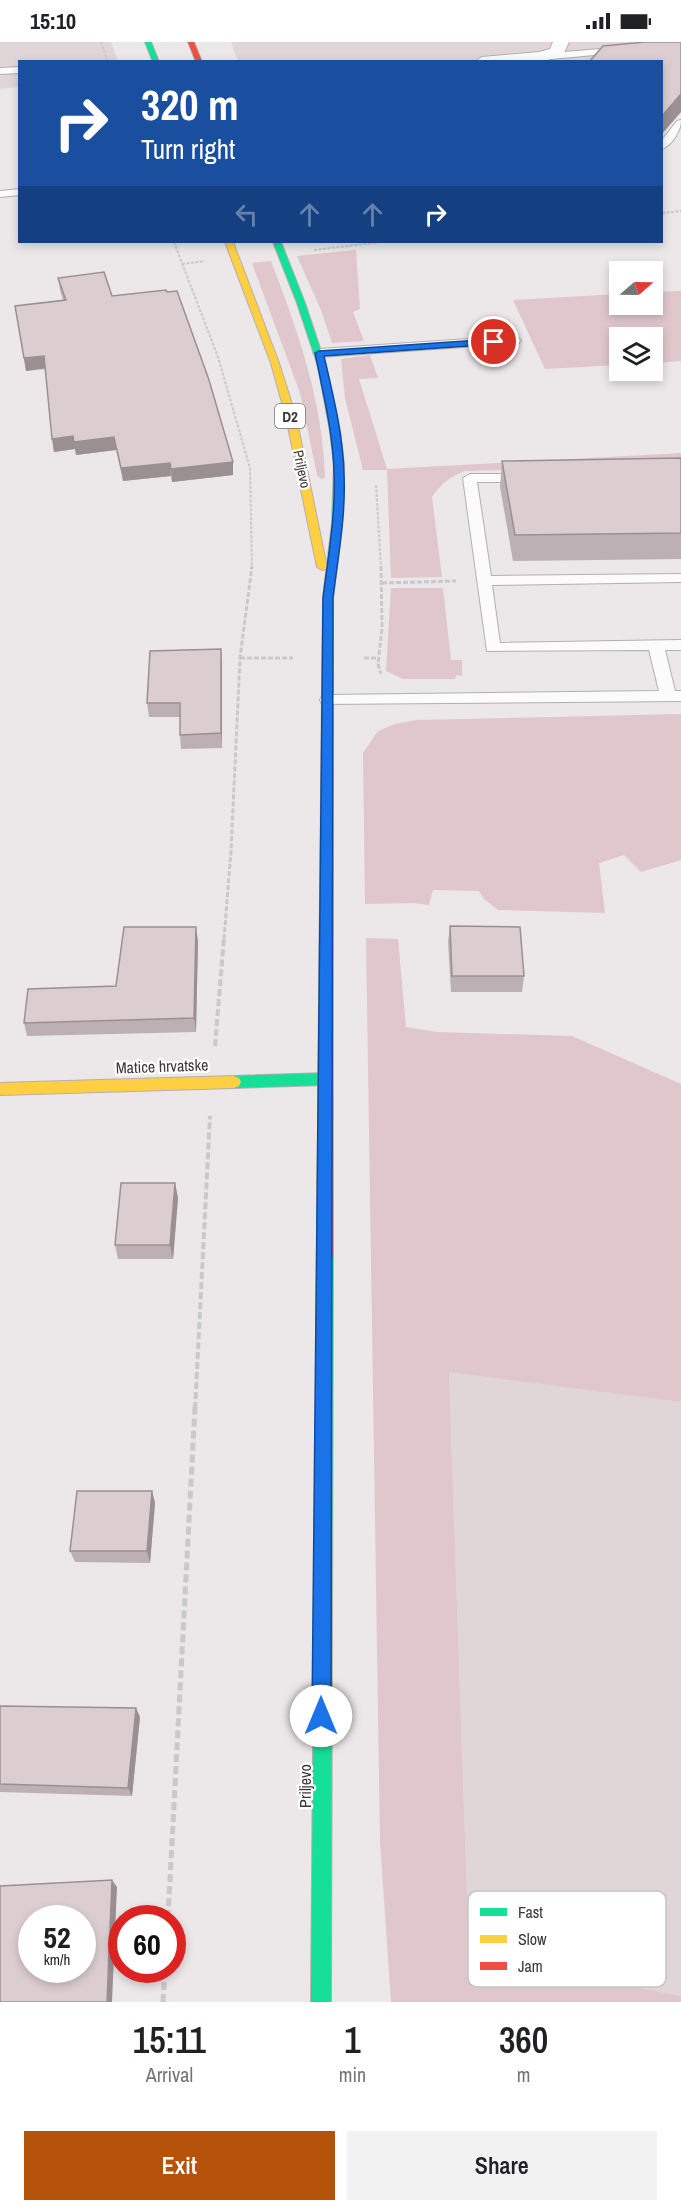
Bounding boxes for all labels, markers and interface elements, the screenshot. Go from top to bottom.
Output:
text: 15:10 [30,6,76,36]
text: 320 m [141,77,239,133]
icon: right [42,84,120,162]
text: Turn right [141,131,235,167]
icon: left [230,198,263,231]
icon: ahead [293,198,326,231]
icon: ahead [356,198,389,231]
icon: right [419,198,452,231]
north arrow [609,261,663,315]
map controls [609,261,663,381]
pin [468,316,519,367]
icon: arrive [477,325,510,358]
button: layers [609,327,663,381]
road number: D2 [275,404,305,428]
street label: Priljevo [289,448,315,490]
street label: Matice hrvatske [115,1053,209,1079]
position arrow [289,1684,353,1748]
street label: Priljevo [294,1764,316,1808]
legend [468,1891,666,1987]
text: Fast [518,1901,543,1923]
speed limit sign: 60 [108,1905,186,1983]
text: 52 [43,1917,71,1957]
text: Slow [518,1928,547,1950]
text: km/h [44,1949,70,1970]
text: Jam [518,1955,543,1977]
text: 15:11 [133,2016,206,2064]
text: 1 [344,2016,361,2064]
text: 360 [499,2016,548,2064]
text: Arrival [146,2061,193,2088]
text: min [339,2061,366,2088]
text: m [517,2061,530,2088]
button: Exit [24,2131,335,2200]
button: Share [347,2131,657,2200]

